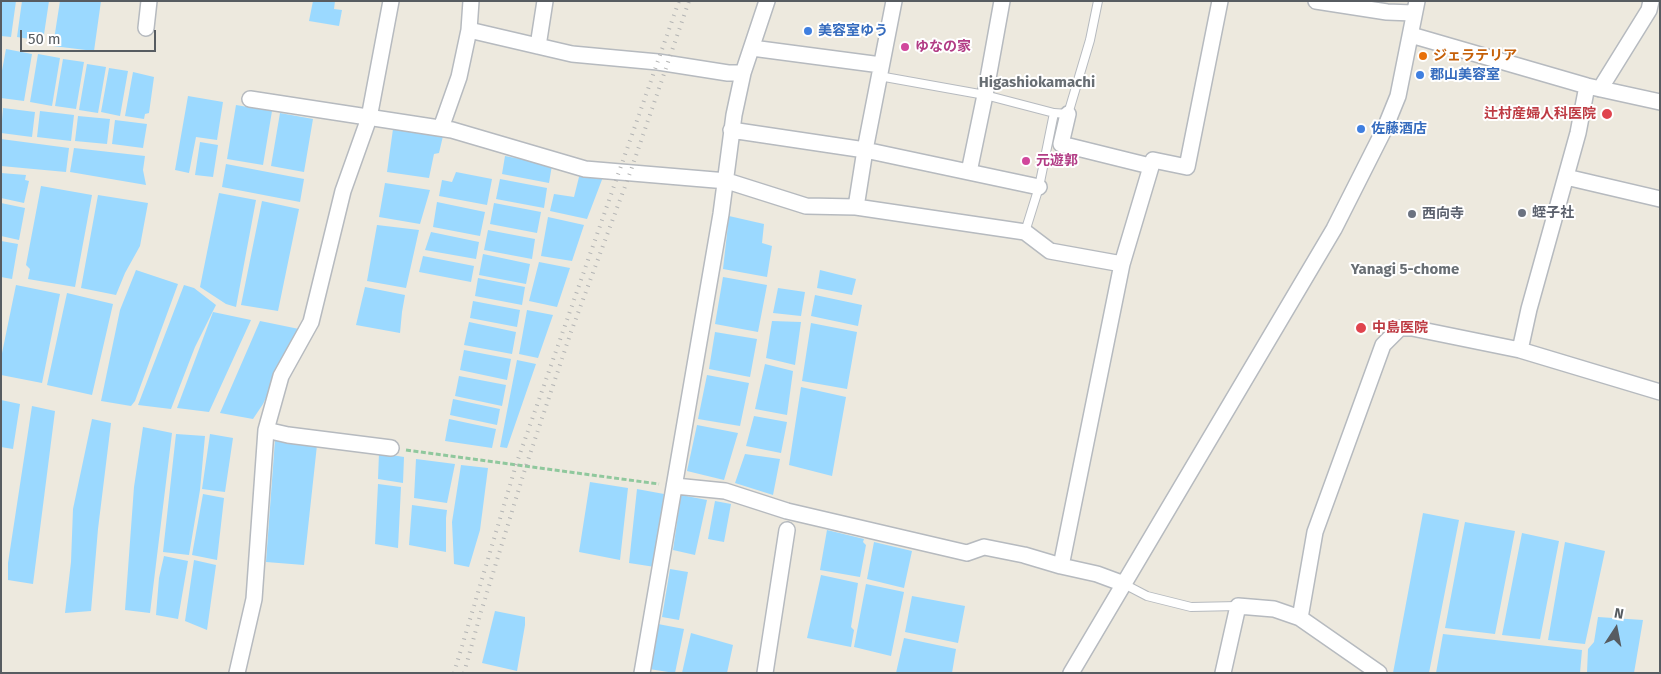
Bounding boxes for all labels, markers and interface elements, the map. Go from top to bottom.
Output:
scale bar [22,20,159,52]
place label: 美容室ゆう [818,23,888,39]
marker: 美容室ゆう [802,25,814,37]
text: 50 m [28,30,61,48]
place label: ゆなの家 [915,39,971,55]
marker: ゆなの家 [899,41,911,53]
place label: ジェラテリア [1433,48,1517,64]
marker: ジェラテリア [1417,50,1429,62]
place label: 郡山美容室 [1430,67,1500,83]
marker: 郡山美容室 [1414,69,1426,81]
district label: Higashiokamachi [979,74,1095,92]
place label: 辻村産婦人科医院 [1484,106,1596,122]
marker: 辻村産婦人科医院 [1600,107,1614,121]
place label: 佐藤酒店 [1371,121,1427,137]
marker: 佐藤酒店 [1355,123,1367,135]
place label: 元遊郭 [1036,153,1078,169]
marker: 元遊郭 [1020,155,1032,167]
place label: 蛭子社 [1532,205,1574,221]
place label: 西向寺 [1422,206,1464,222]
marker: 蛭子社 [1516,207,1528,219]
marker: 西向寺 [1406,208,1418,220]
district label: Yanagi 5-chome [1351,261,1459,279]
place label: 中島医院 [1372,320,1428,336]
marker: 中島医院 [1354,321,1368,335]
north arrow [1591,604,1641,654]
text: N [1613,605,1625,623]

